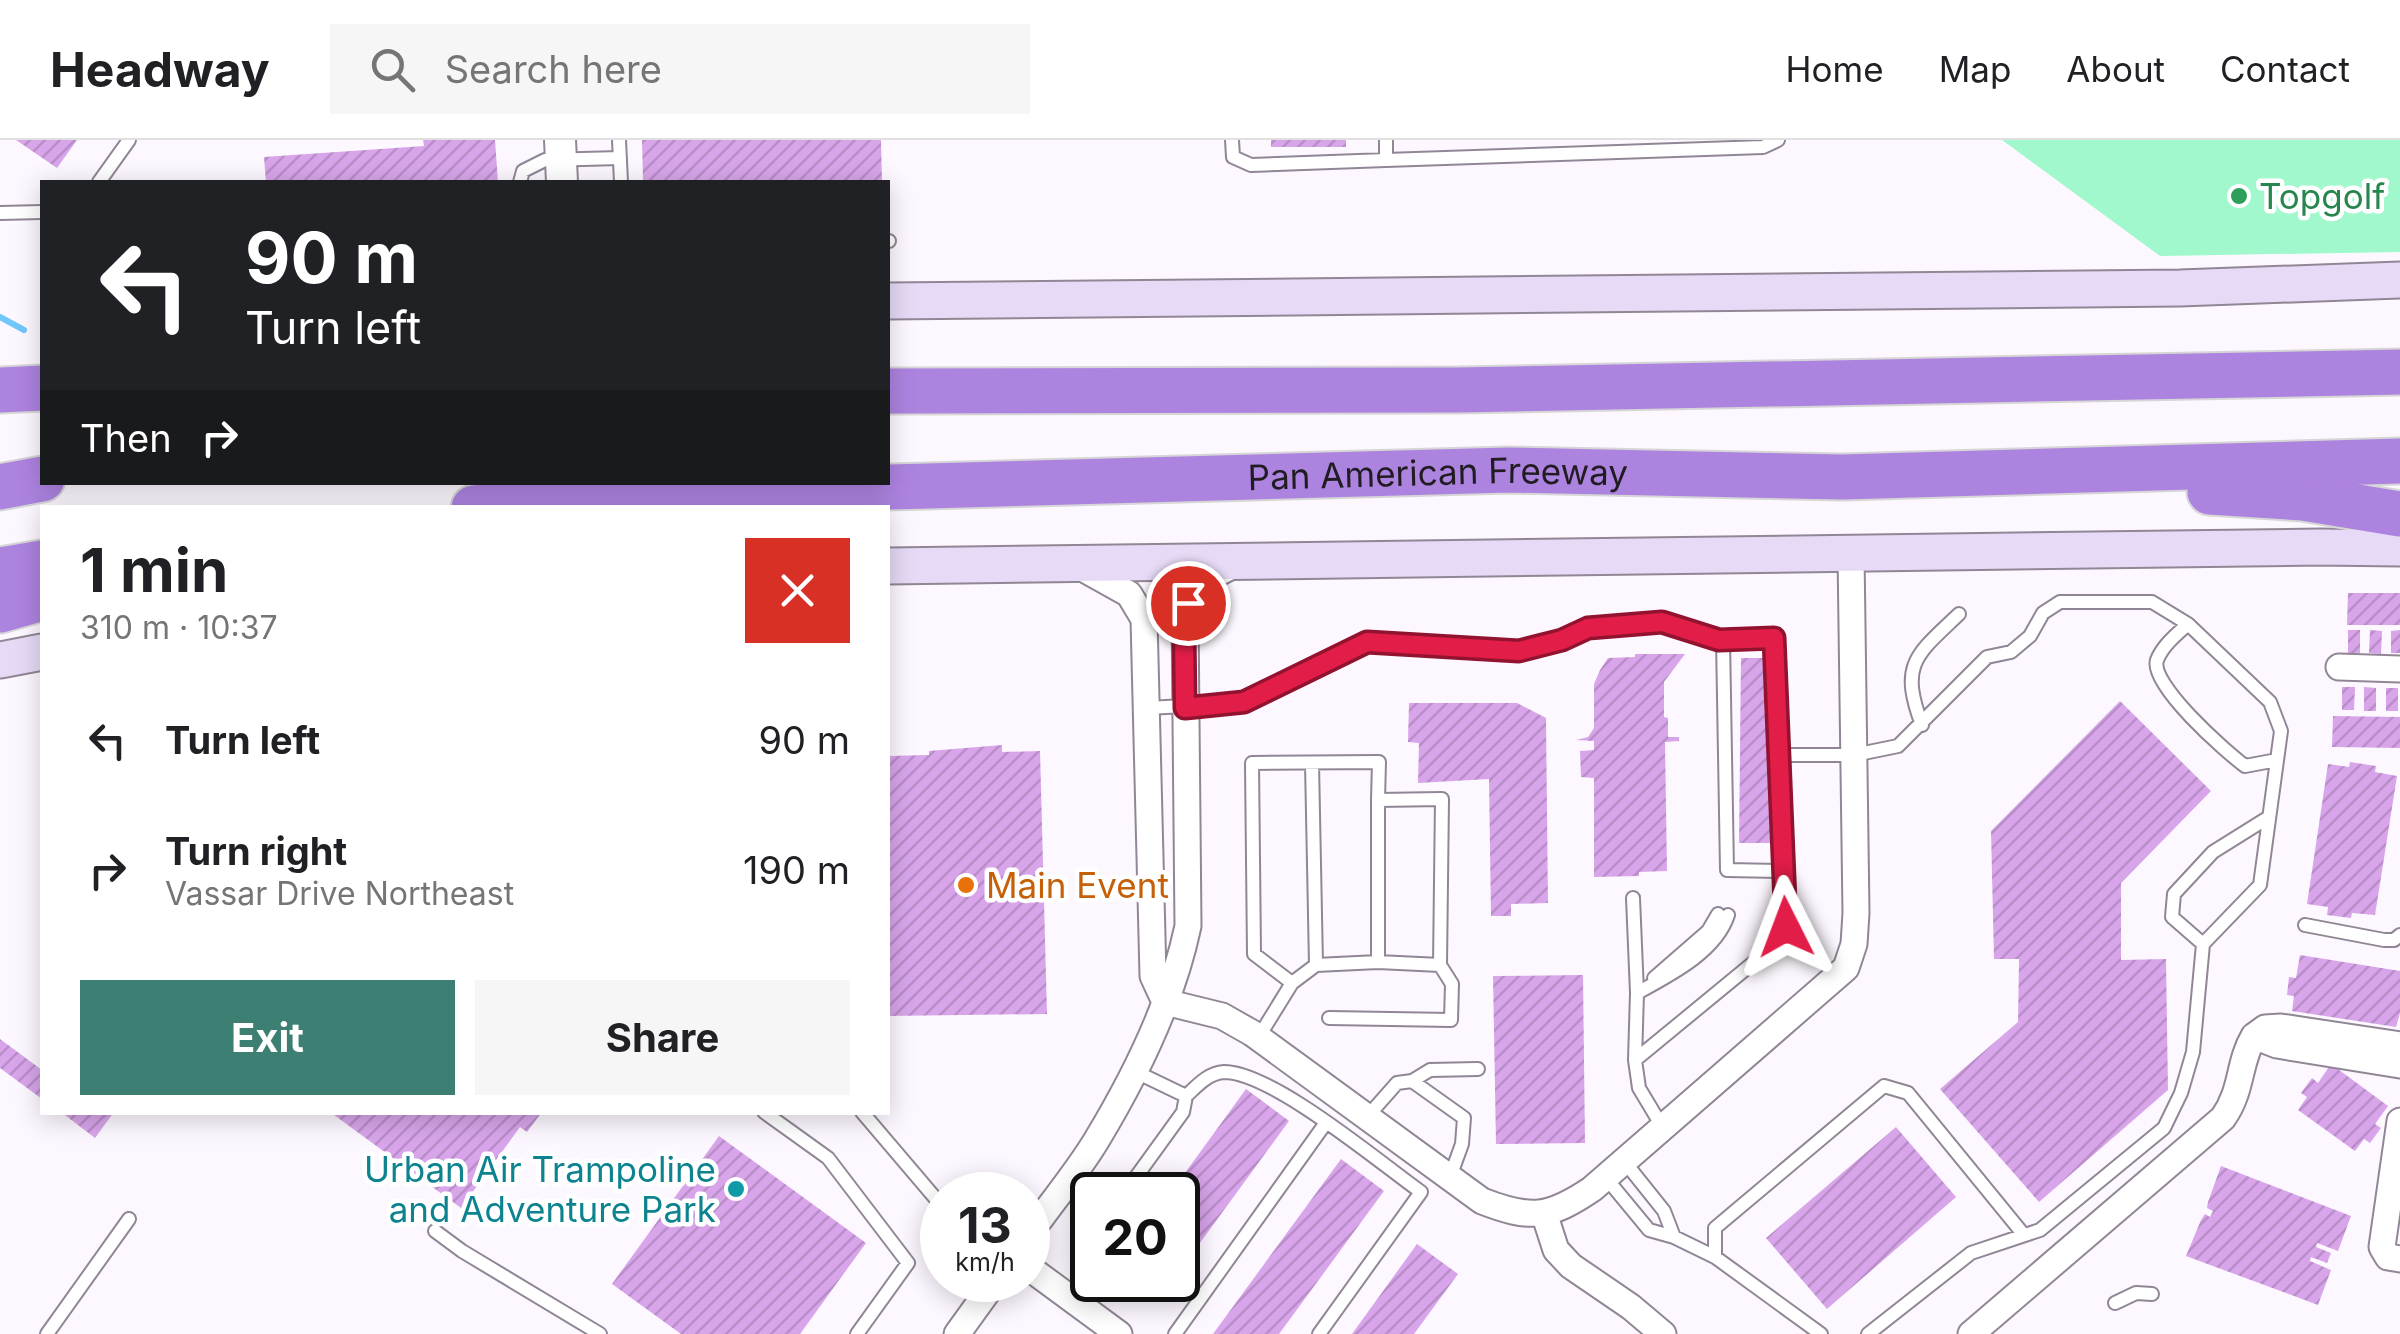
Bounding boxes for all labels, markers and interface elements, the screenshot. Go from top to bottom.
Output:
search box [330,24,1030,114]
text: Headway [50,40,270,99]
icon: search [365,42,420,97]
text: Search here [445,46,662,92]
text: Home [1786,48,1884,90]
text: Map [1939,48,2011,90]
text: About [2066,48,2165,90]
text: Contact [2220,48,2350,90]
place label: Topgolf [2259,175,2385,217]
marker: Topgolf [2228,185,2250,207]
text: 90 m [245,215,418,300]
icon: left [80,220,210,350]
text: Turn left [245,300,421,355]
icon: right [192,410,247,465]
text: Then [80,415,172,461]
street label: Pan American Freeway [1247,449,1628,498]
text: 1 min [80,534,228,606]
button: close [745,538,850,643]
pin [1146,561,1231,646]
icon: arrive [1161,576,1216,631]
text: 310 m · 10:37 [80,608,278,647]
icon: left [80,713,135,768]
text: Turn left [165,717,320,763]
text: 90 m [758,717,850,763]
text: Turn right [165,828,347,874]
icon: right [80,843,135,898]
text: 190 m [743,847,850,893]
place label: Main Event [986,864,1169,906]
text: Vassar Drive Northeast [165,874,514,913]
marker: Main Event [955,874,977,896]
position arrow [1734,875,1838,979]
button: Exit [80,980,455,1095]
button: Share [475,980,850,1095]
place label: Urban Air Trampoline and Adventure Park [364,1148,716,1230]
speed limit sign: 20 [1070,1172,1200,1302]
marker: Urban Air Trampoline and Adventure Park [725,1178,747,1200]
text: 13 [958,1195,1012,1255]
text: km/h [955,1247,1015,1277]

